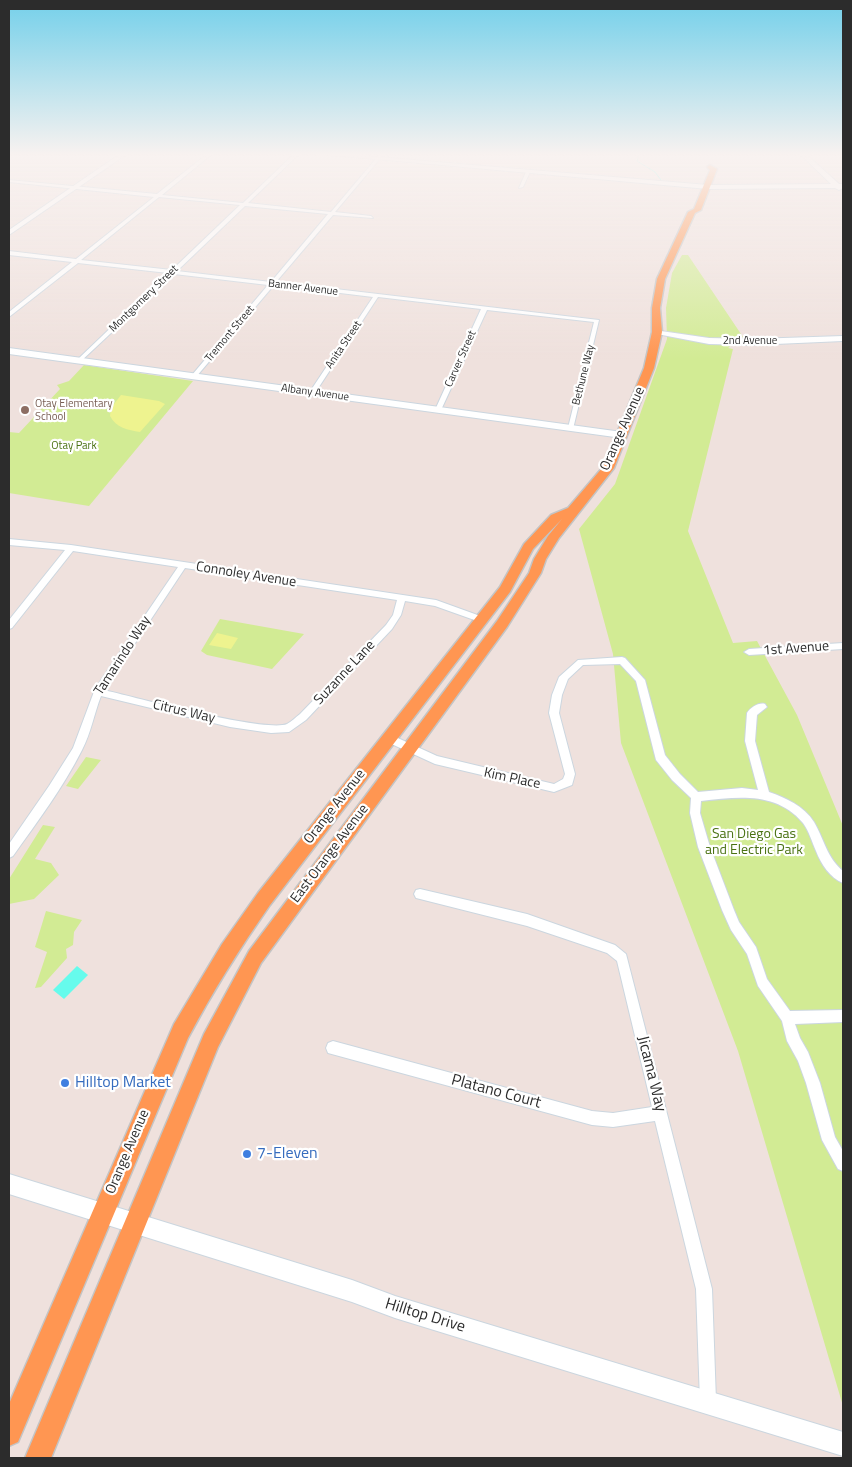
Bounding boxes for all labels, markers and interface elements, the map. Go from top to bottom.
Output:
street label: Montgomery Street [107,263,181,335]
street label: Banner Avenue [267,277,339,299]
street label: Tremont Street [203,303,257,365]
street label: Anita Street [323,319,365,371]
street label: Carver Street [443,329,479,389]
street label: 2nd Avenue [723,334,777,348]
street label: Bethune Way [570,343,598,407]
street label: Albany Avenue [280,382,350,404]
street label: Orange Avenue [597,385,649,473]
place label: Otay Elementary School [35,397,113,423]
marker: Otay Elementary School [19,404,31,416]
park label: Otay Park [51,439,97,453]
street label: Connoley Avenue [195,559,297,591]
street label: Tamarindo Way [91,613,155,699]
street label: Suzanne Lane [311,637,379,709]
street label: 1st Avenue [762,638,830,660]
street label: Citrus Way [151,697,217,727]
street label: Kim Place [482,765,542,793]
street label: Orange Avenue [301,766,369,848]
street label: East Orange Avenue [287,801,373,907]
park label: San Diego Gas and Electric Park [705,827,803,860]
street label: Jicama Way [632,1034,670,1114]
street label: Platano Court [449,1071,543,1113]
place label: Hilltop Market [75,1073,171,1093]
marker: Hilltop Market [59,1077,71,1089]
street label: Orange Avenue [103,1107,153,1197]
place label: 7-Eleven [257,1144,318,1164]
marker: 7-Eleven [241,1148,253,1160]
street label: Hilltop Drive [383,1295,467,1337]

